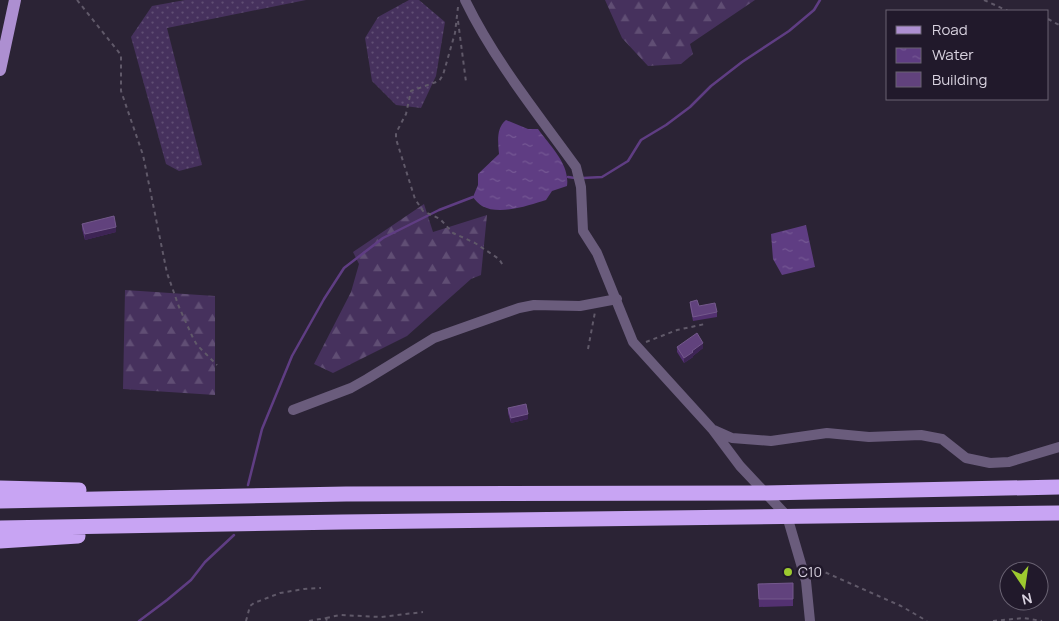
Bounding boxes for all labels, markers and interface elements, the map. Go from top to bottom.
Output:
legend [886,10,1049,100]
text: Road [932,19,968,40]
text: Water [932,44,974,65]
text: Building [932,69,987,90]
north arrow [999,561,1049,611]
place label: C10 [798,562,822,581]
marker: C10 [782,566,794,578]
text: N [1020,589,1034,610]

